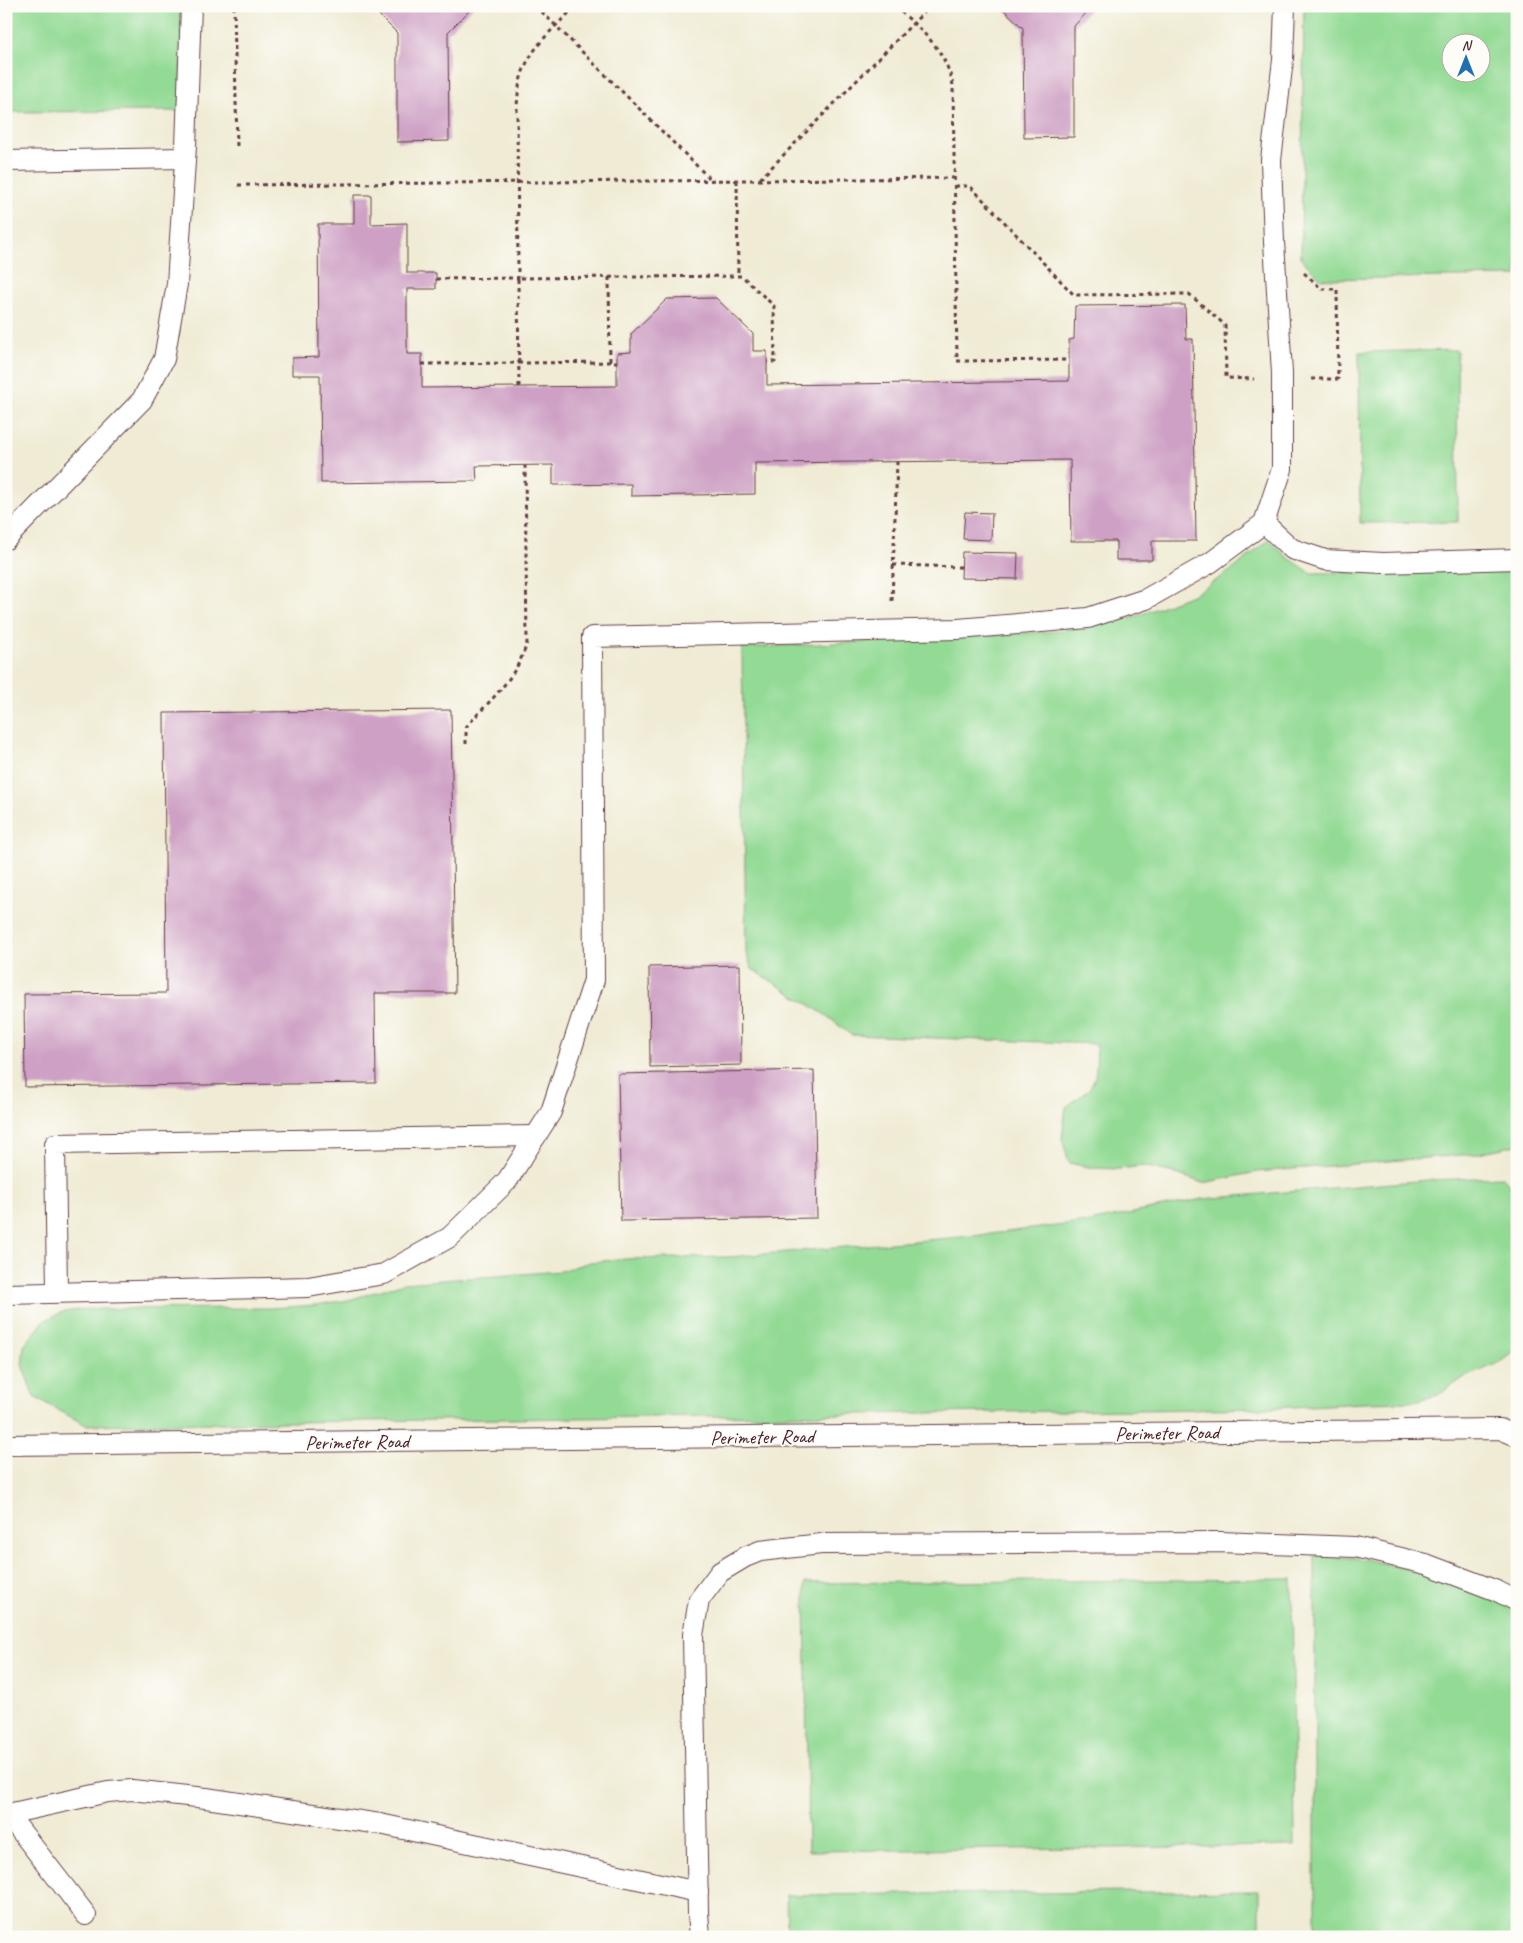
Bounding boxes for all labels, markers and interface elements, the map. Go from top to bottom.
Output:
north arrow [1440,32,1490,82]
text: N [1462,37,1473,54]
street label: Perimeter Road [1115,1420,1222,1446]
street label: Perimeter Road [710,1424,817,1450]
street label: Perimeter Road [305,1429,412,1455]

